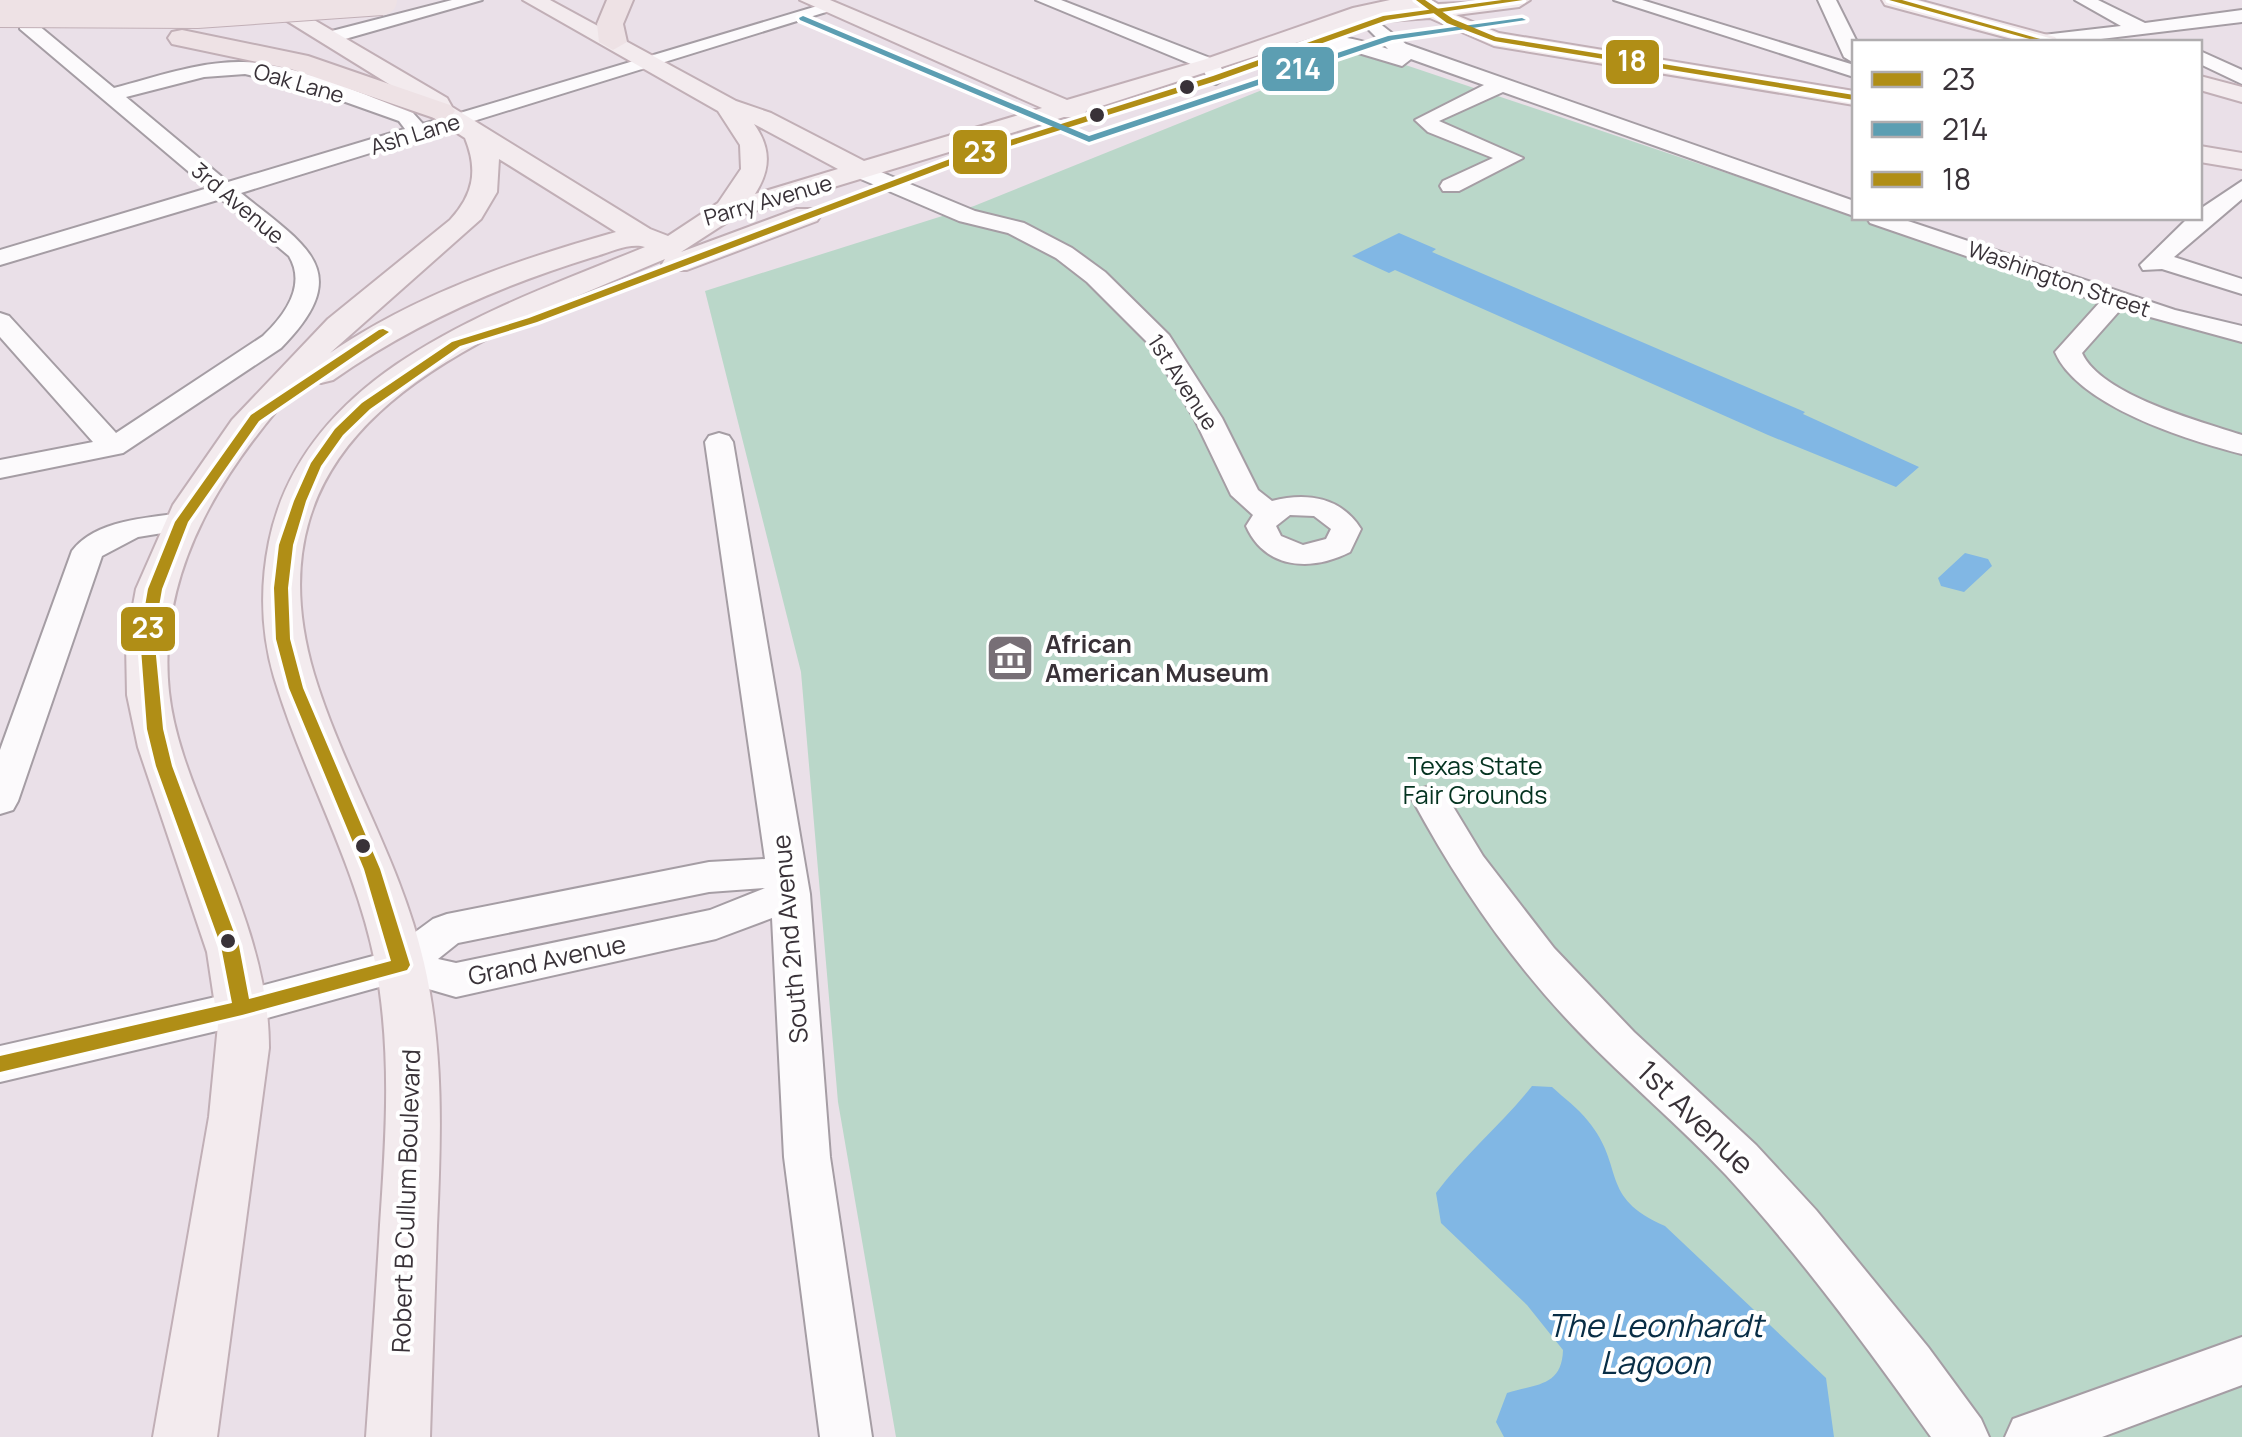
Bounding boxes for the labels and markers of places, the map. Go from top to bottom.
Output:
unlabelled marker [1177,77,1197,97]
unlabelled marker [1087,105,1107,125]
place label: African American Museum [1045,626,1269,690]
museum icon: African American Museum [984,632,1036,684]
unlabelled marker [353,836,373,856]
unlabelled marker [218,931,238,951]

